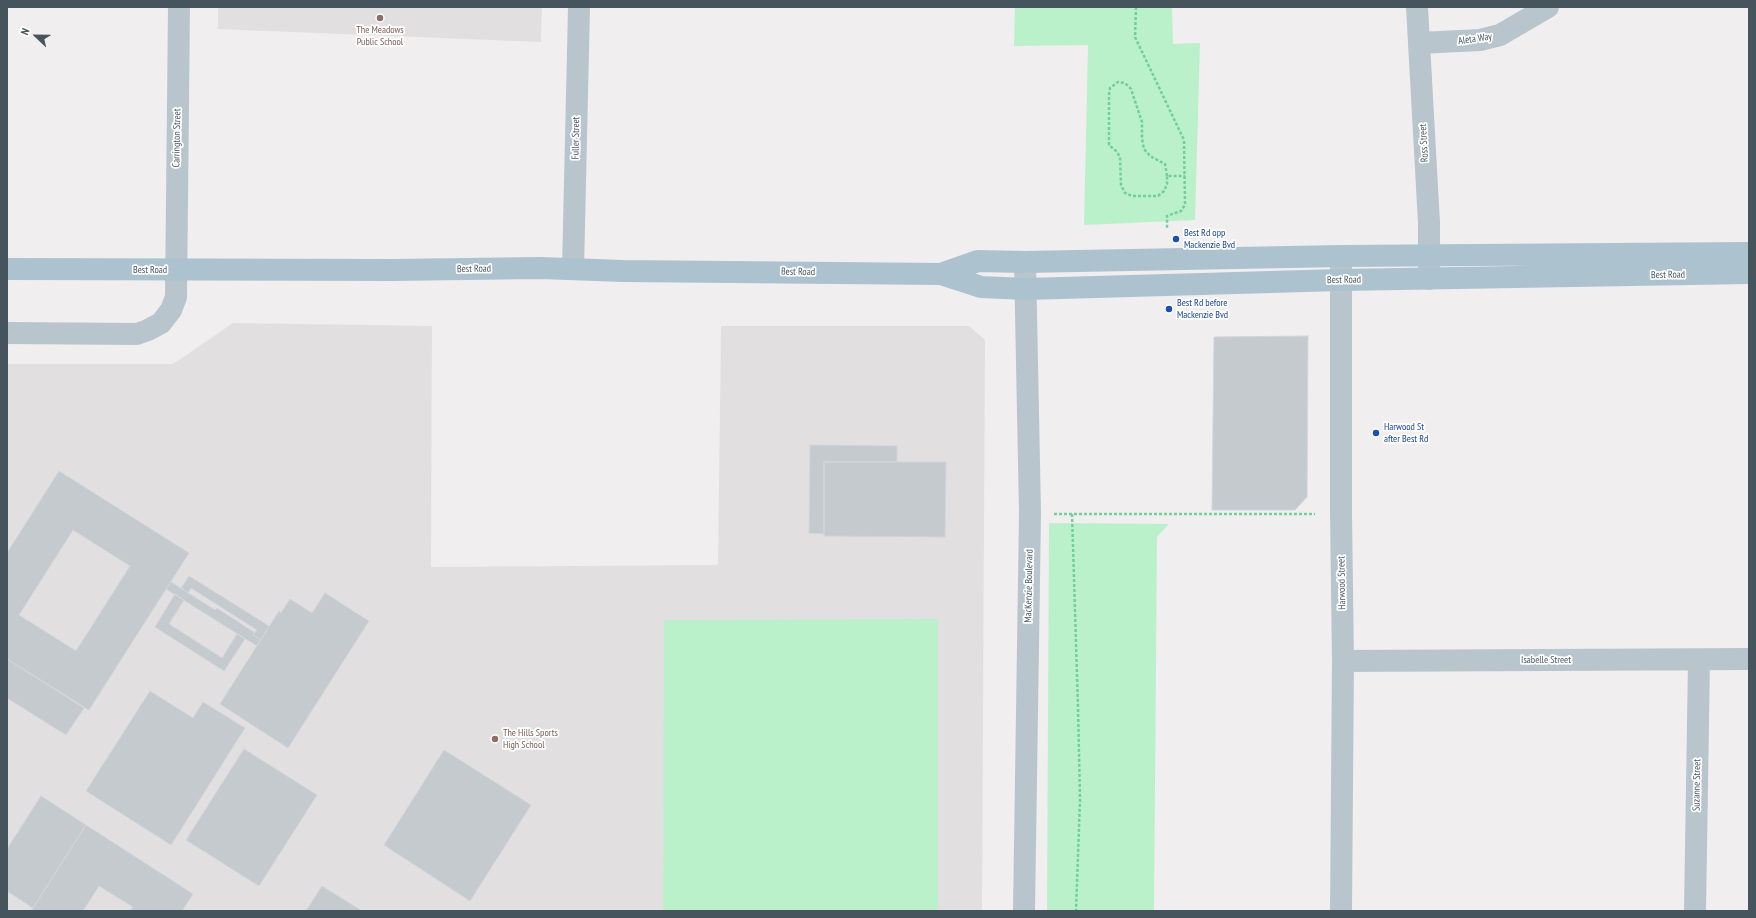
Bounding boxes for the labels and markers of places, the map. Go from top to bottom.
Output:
marker: The Meadows Public School [375,13,385,23]
place label: The Meadows Public School [356,24,404,48]
place label: Best Rd opp Mackenzie Bvd [1184,227,1235,250]
marker: Best Rd opp Mackenzie Bvd [1171,234,1181,244]
place label: Best Rd before Mackenzie Bvd [1177,297,1228,320]
marker: Best Rd before Mackenzie Bvd [1164,304,1174,314]
place label: Harwood St after Best Rd [1384,421,1428,444]
marker: Harwood St after Best Rd [1371,428,1381,438]
place label: The Hills Sports High School [503,727,558,750]
marker: The Hills Sports High School [490,734,500,744]

